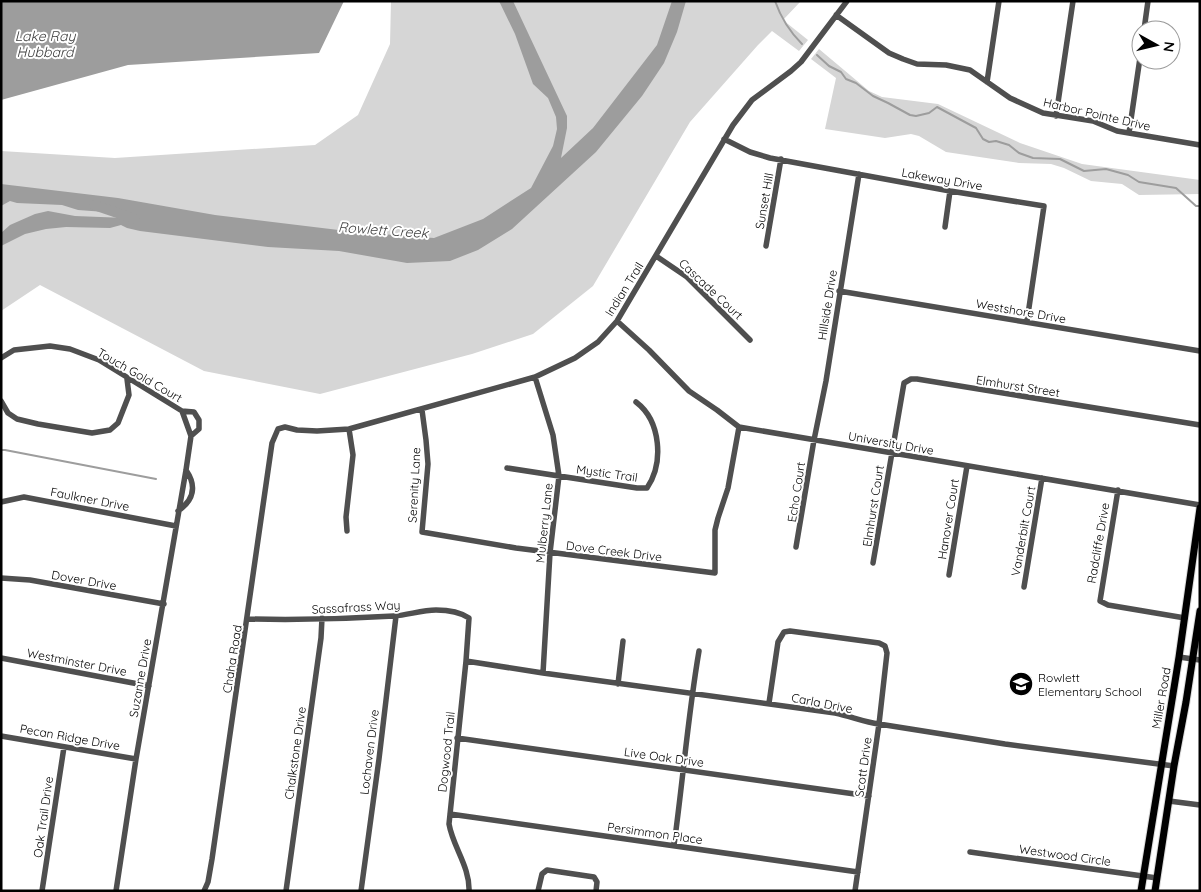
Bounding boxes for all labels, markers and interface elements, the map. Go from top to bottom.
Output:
north arrow [1131,20,1181,70]
water label: Lake Ray Hubbard [15,27,76,61]
text: N [1159,40,1179,53]
street label: Harbor Pointe Drive [1042,94,1152,134]
street label: Lakeway Drive [900,165,984,194]
street label: Sunset Hill [752,172,776,230]
water label: Rowlett Creek [337,218,430,242]
street label: Cascade Court [676,255,746,323]
street label: Indian Trail [602,259,646,319]
street label: Hillside Drive [814,268,840,341]
street label: Westshore Drive [975,296,1067,326]
street label: Touch Gold Court [95,345,185,405]
street label: Elmhurst Street [975,372,1061,400]
street label: University Drive [847,428,935,458]
street label: Serenity Lane [405,447,423,523]
street label: Mystic Trail [575,461,639,485]
street label: Echo Court [784,461,808,523]
street label: Elmhurst Court [859,464,887,548]
street label: Hanover Court [934,478,962,560]
street label: Mulberry Lane [532,482,556,564]
street label: Faulkner Drive [49,484,131,514]
street label: Vanderbilt Court [1008,485,1038,577]
street label: Radcliffe Drive [1084,501,1113,585]
street label: Dove Creek Drive [565,538,663,564]
street label: Dover Drive [50,567,118,593]
street label: Sassafrass Way [311,597,401,617]
street label: Chaha Road [219,624,245,694]
street label: Suzanne Drive [126,637,154,718]
street label: Westminster Drive [26,645,128,679]
street label: Miller Road [1148,666,1174,730]
place label: Rowlett Elementary School [1038,670,1142,699]
school or university icon: Rowlett Elementary School [1008,671,1034,697]
street label: Carla Drive [790,690,854,716]
street label: Chalkstone Drive [281,705,309,800]
street label: Lochaven Drive [356,708,382,796]
street label: Dogwood Trail [434,711,458,793]
street label: Pecan Ridge Drive [19,721,122,753]
street label: Scott Drive [851,736,875,798]
street label: Live Oak Drive [623,744,705,770]
street label: Oak Trail Drive [30,775,56,859]
street label: Persimmon Place [606,819,704,847]
street label: Westwood Circle [1018,841,1112,869]

